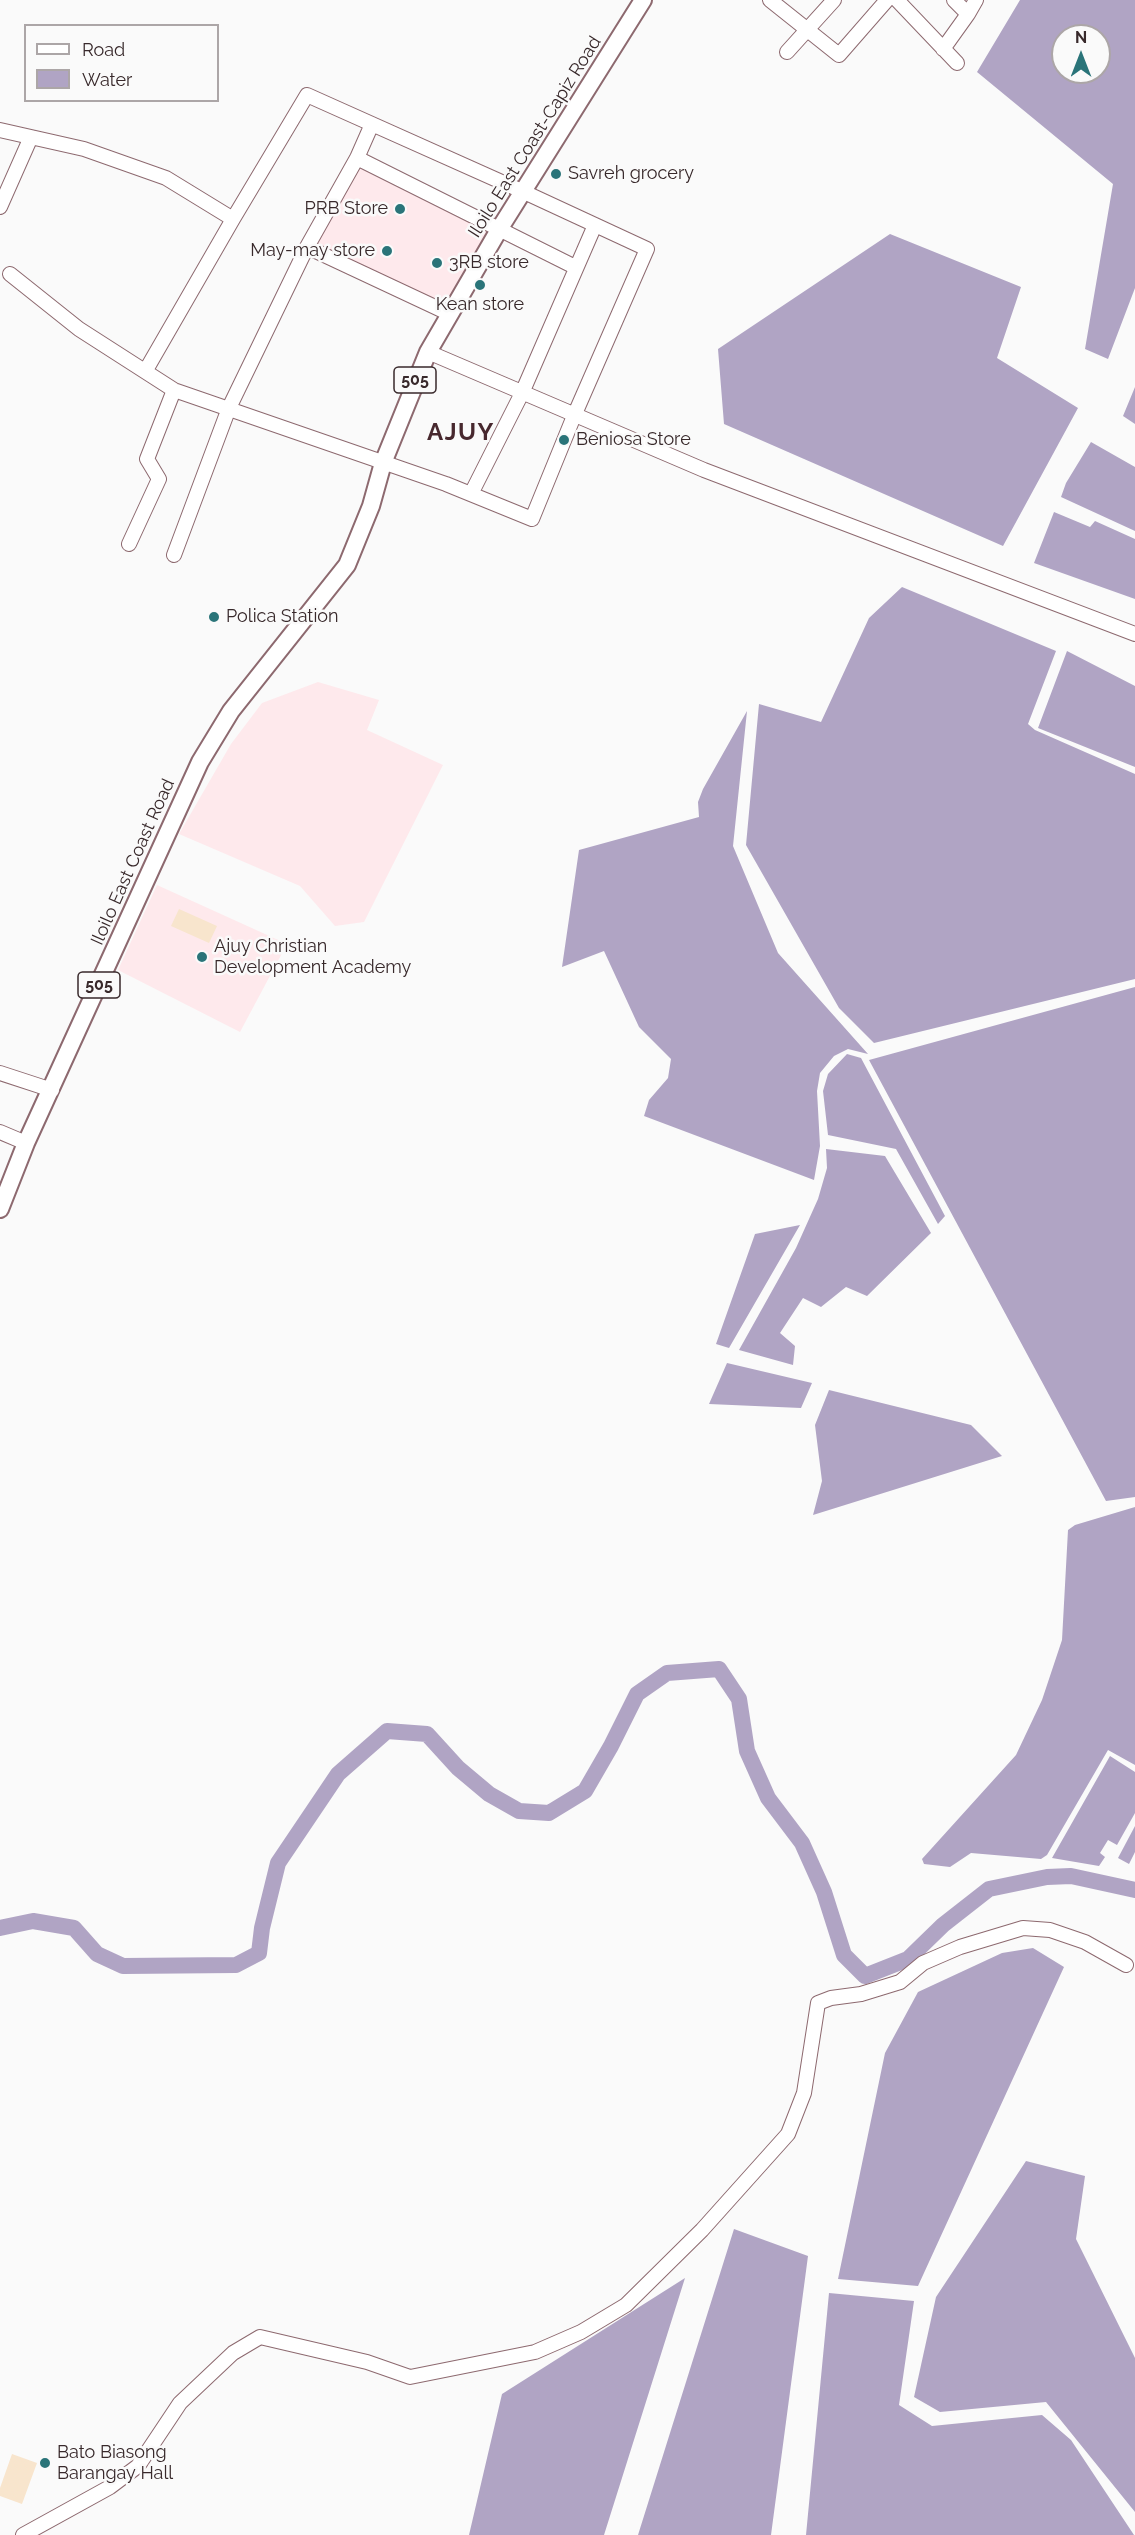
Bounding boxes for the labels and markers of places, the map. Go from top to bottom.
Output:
place label: Savreh grocery [568,163,694,185]
marker: Savreh grocery [549,167,563,181]
place label: PRB Store [305,198,388,220]
marker: PRB Store [393,202,407,216]
place label: May-may store [250,240,375,262]
marker: May-may store [380,244,394,258]
place label: 3RB store [449,252,529,274]
marker: 3RB store [430,256,444,270]
marker: Kean store [473,278,487,292]
place label: Kean store [436,294,524,316]
place label: Beniosa Store [576,429,691,451]
marker: Beniosa Store [557,433,571,447]
place label: Polica Station [226,606,339,628]
marker: Polica Station [207,610,221,624]
place label: Ajuy Christian Development Academy [214,936,411,978]
marker: Ajuy Christian Development Academy [195,950,209,964]
place label: Bato Biasong Barangay Hall [57,2442,173,2484]
marker: Bato Biasong Barangay Hall [38,2456,52,2470]

